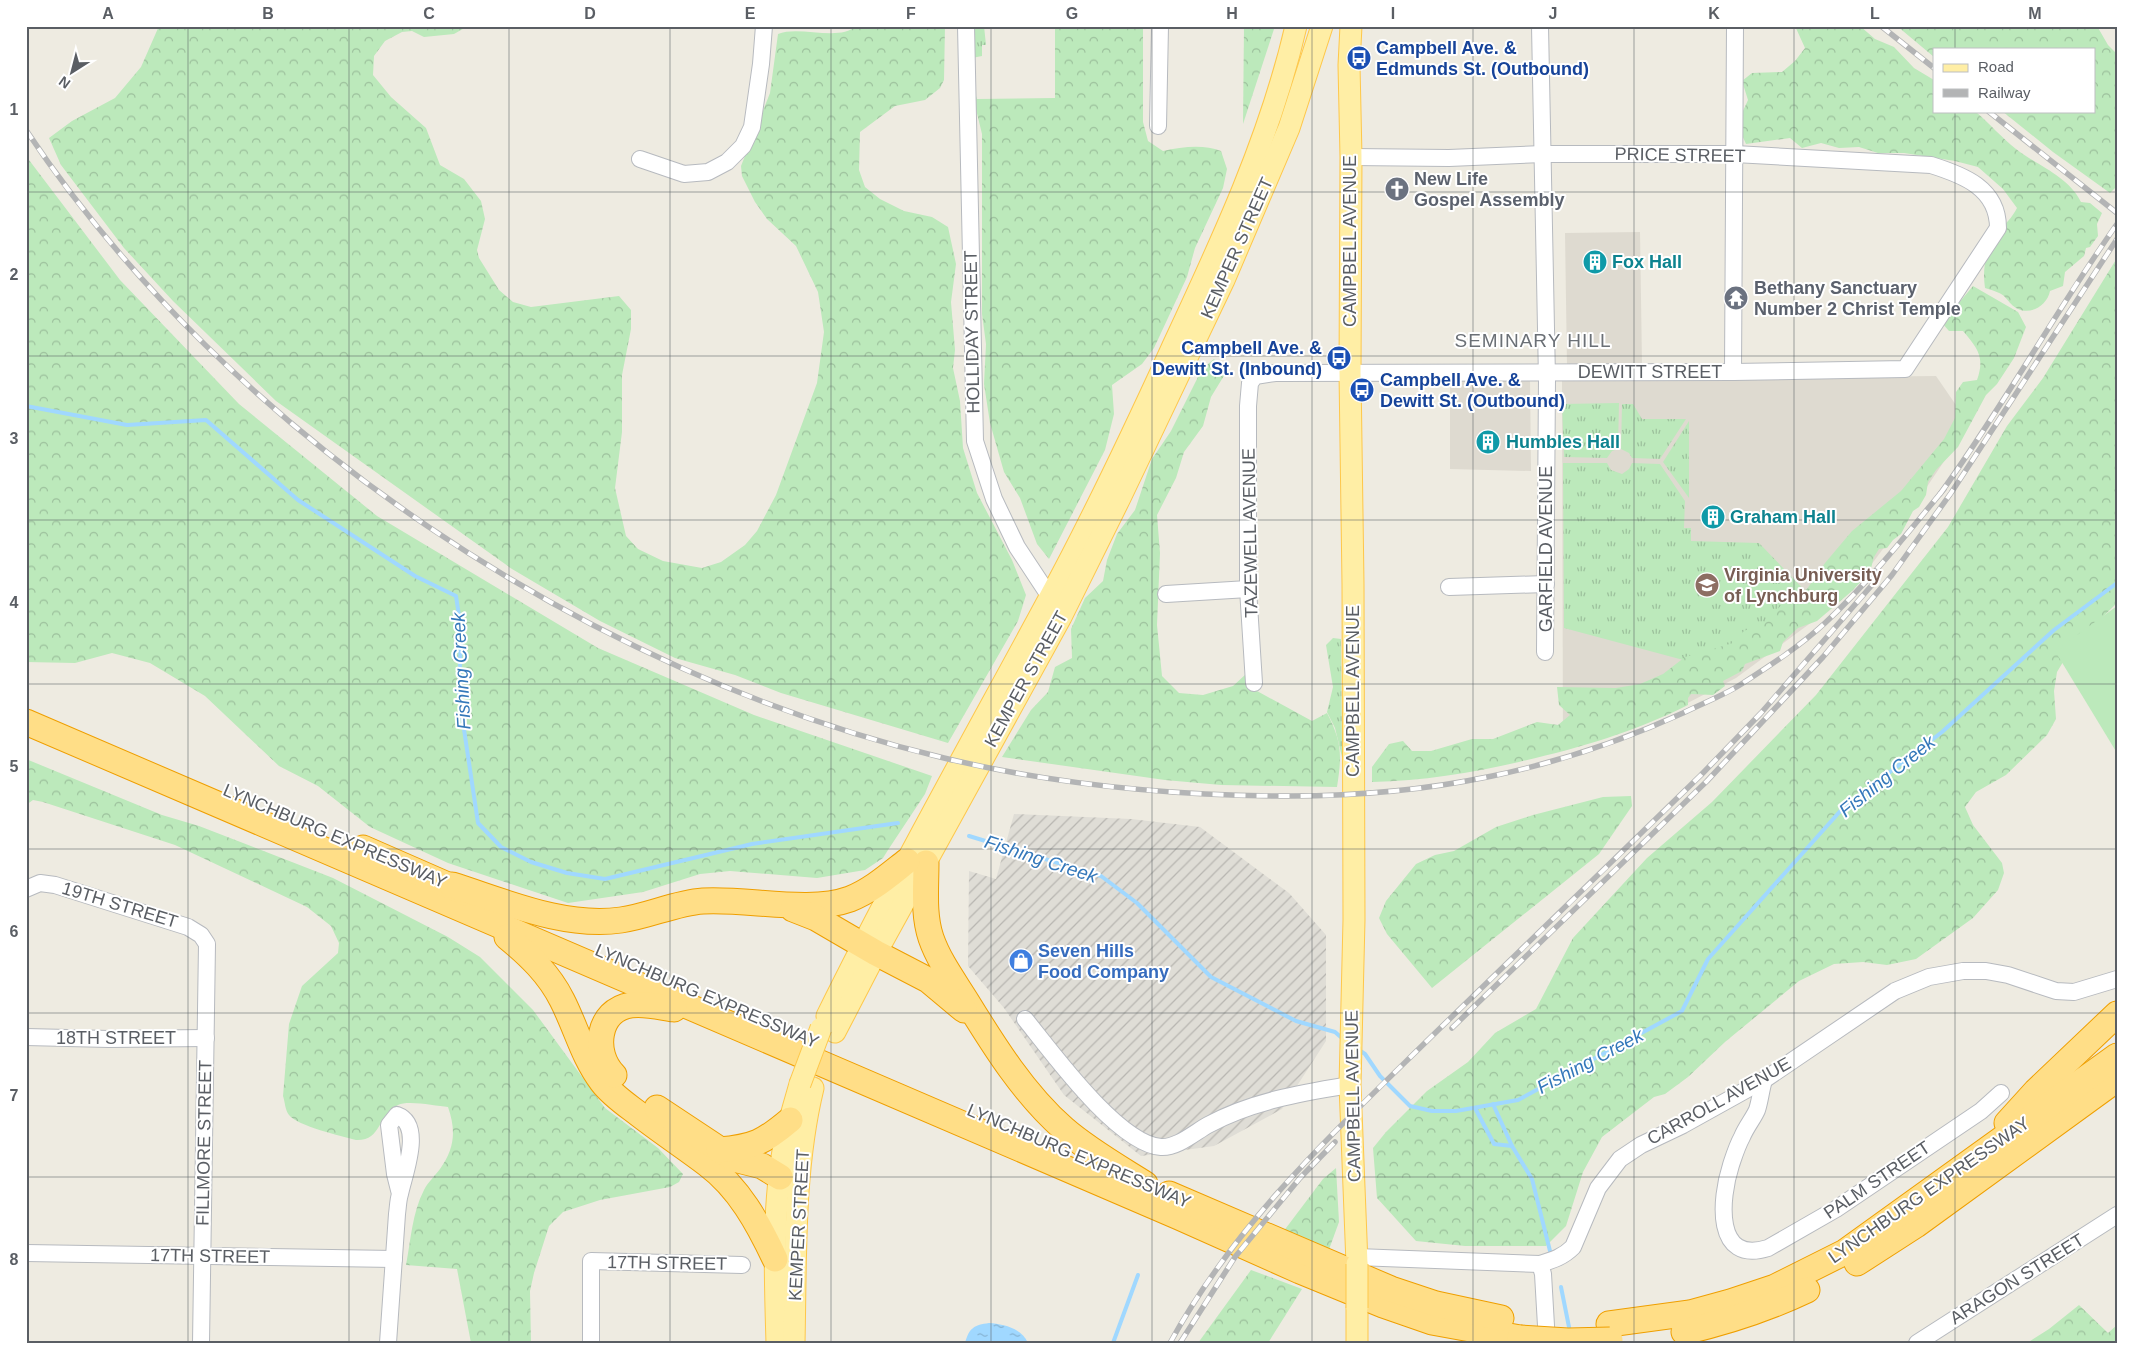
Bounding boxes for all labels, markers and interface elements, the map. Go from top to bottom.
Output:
text: A [102,5,114,22]
text: B [262,5,274,22]
text: C [423,5,435,22]
text: D [584,5,596,22]
text: E [745,5,756,22]
text: F [906,5,916,22]
text: G [1066,5,1078,22]
text: H [1226,5,1238,22]
text: I [1391,5,1395,22]
text: J [1549,5,1557,22]
text: K [1708,5,1720,22]
text: L [1870,5,1880,22]
text: M [2028,5,2042,22]
place label: Campbell Ave. & Edmunds St. (Outbound) [1376,38,1589,79]
bus stop icon: Campbell Ave. & Edmunds St. (Outbound) [1346,45,1372,71]
north arrow [48,48,98,98]
legend [1933,48,2096,112]
text: Road [1978,58,2014,75]
text: N [56,73,73,92]
text: Railway [1978,84,2031,101]
text: 1 [10,101,19,118]
street label: PRICE STREET [1614,144,1746,166]
street label: CAMPBELL AVENUE [1340,155,1360,327]
place label: New Life Gospel Assembly [1414,169,1564,210]
street label: KEMPER STREET [1197,174,1277,322]
church icon: New Life Gospel Assembly [1384,176,1410,202]
building icon: Fox Hall [1582,249,1608,275]
street label: HOLLIDAY STREET [961,250,983,414]
place label: Fox Hall [1612,252,1682,272]
text: 2 [10,266,19,283]
place label: Bethany Sanctuary Number 2 Christ Temple [1754,278,1961,319]
temple icon: Bethany Sanctuary Number 2 Christ Temple [1723,285,1749,311]
district label: SEMINARY HILL [1455,330,1611,351]
place label: Campbell Ave. & Dewitt St. (Inbound) [1152,338,1322,379]
bus stop icon: Campbell Ave. & Dewitt St. (Inbound) [1326,345,1352,371]
street label: DEWITT STREET [1578,362,1722,382]
place label: Campbell Ave. & Dewitt St. (Outbound) [1380,370,1565,411]
bus stop icon: Campbell Ave. & Dewitt St. (Outbound) [1349,377,1375,403]
building icon: Humbles Hall [1475,429,1501,455]
text: 3 [10,430,19,447]
place label: Humbles Hall [1506,432,1620,452]
street label: TAZEWELL AVENUE [1239,448,1261,618]
street label: GARFIELD AVENUE [1536,466,1556,632]
building icon: Graham Hall [1700,504,1726,530]
place label: Graham Hall [1730,507,1836,527]
place label: Virginia University of Lynchburg [1724,565,1882,606]
school or university icon: Virginia University of Lynchburg [1694,572,1720,598]
text: 4 [10,594,19,611]
street label: CAMPBELL AVENUE [1343,605,1363,777]
street label: KEMPER STREET [980,608,1072,750]
water label: Fishing Creek [447,610,475,730]
water label: Fishing Creek [1835,730,1940,821]
text: 5 [10,758,19,775]
street label: LYNCHBURG EXPRESSWAY [220,780,450,892]
water label: Fishing Creek [982,831,1101,888]
street label: 19TH STREET [60,878,180,932]
text: 6 [10,923,19,940]
street label: LYNCHBURG EXPRESSWAY [592,940,822,1052]
place label: Seven Hills Food Company [1038,941,1169,982]
shop icon: Seven Hills Food Company [1008,948,1034,974]
street label: CAMPBELL AVENUE [1341,1010,1365,1182]
water label: Fishing Creek [1533,1024,1648,1098]
street label: 18TH STREET [56,1028,176,1048]
street label: CARROLL AVENUE [1644,1053,1794,1149]
street label: FILLMORE STREET [193,1060,215,1226]
text: 7 [10,1087,19,1104]
street label: LYNCHBURG EXPRESSWAY [964,1100,1194,1212]
street label: LYNCHBURG EXPRESSWAY [1825,1113,2033,1267]
street label: PALM STREET [1820,1137,1934,1223]
street label: KEMPER STREET [785,1149,813,1301]
street label: ARAGON STREET [1946,1230,2088,1328]
street label: 17TH STREET [150,1245,270,1267]
text: 8 [10,1251,19,1268]
street label: 17TH STREET [607,1252,727,1274]

